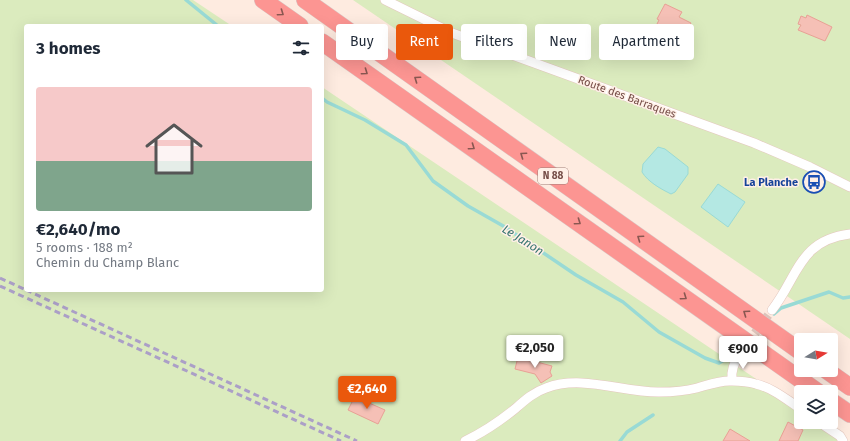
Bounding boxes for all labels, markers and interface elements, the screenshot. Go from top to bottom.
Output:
one-way arrow [277,8,284,15]
chip: Buy [336,24,388,60]
chip: Rent [396,24,453,60]
chip: Filters [461,24,527,60]
chip: New [535,24,591,60]
chip: Apartment [599,24,694,60]
icon: filters [290,37,312,59]
text: 3 homes [36,38,101,59]
one-way arrow [361,67,368,74]
street label: Route des Barraques [576,73,678,121]
one-way arrow [414,76,421,84]
icon: home [138,113,210,185]
one-way arrow [467,142,474,149]
one-way arrow [520,152,527,160]
road number: N 88 [538,168,568,184]
bus stop icon: La Planche [801,169,827,195]
place label: La Planche [744,176,798,189]
one-way arrow [573,217,580,224]
text: €2,640/mo [36,219,120,240]
water label: Le Janon [500,222,546,258]
one-way arrow [638,236,645,243]
text: 5 rooms · 188 m² [36,240,133,255]
text: Chemin du Champ Blanc [36,255,179,270]
one-way arrow [680,292,687,300]
one-way arrow [744,311,751,318]
north arrow [794,333,838,377]
map controls [794,333,838,429]
pin: €2,050 [502,335,568,369]
pin: €900 [719,336,767,370]
text: €2,050 [515,340,555,355]
text: €900 [728,341,758,356]
pin: €2,640 [334,376,400,410]
text: €2,640 [347,381,387,396]
button: layers [794,385,838,429]

